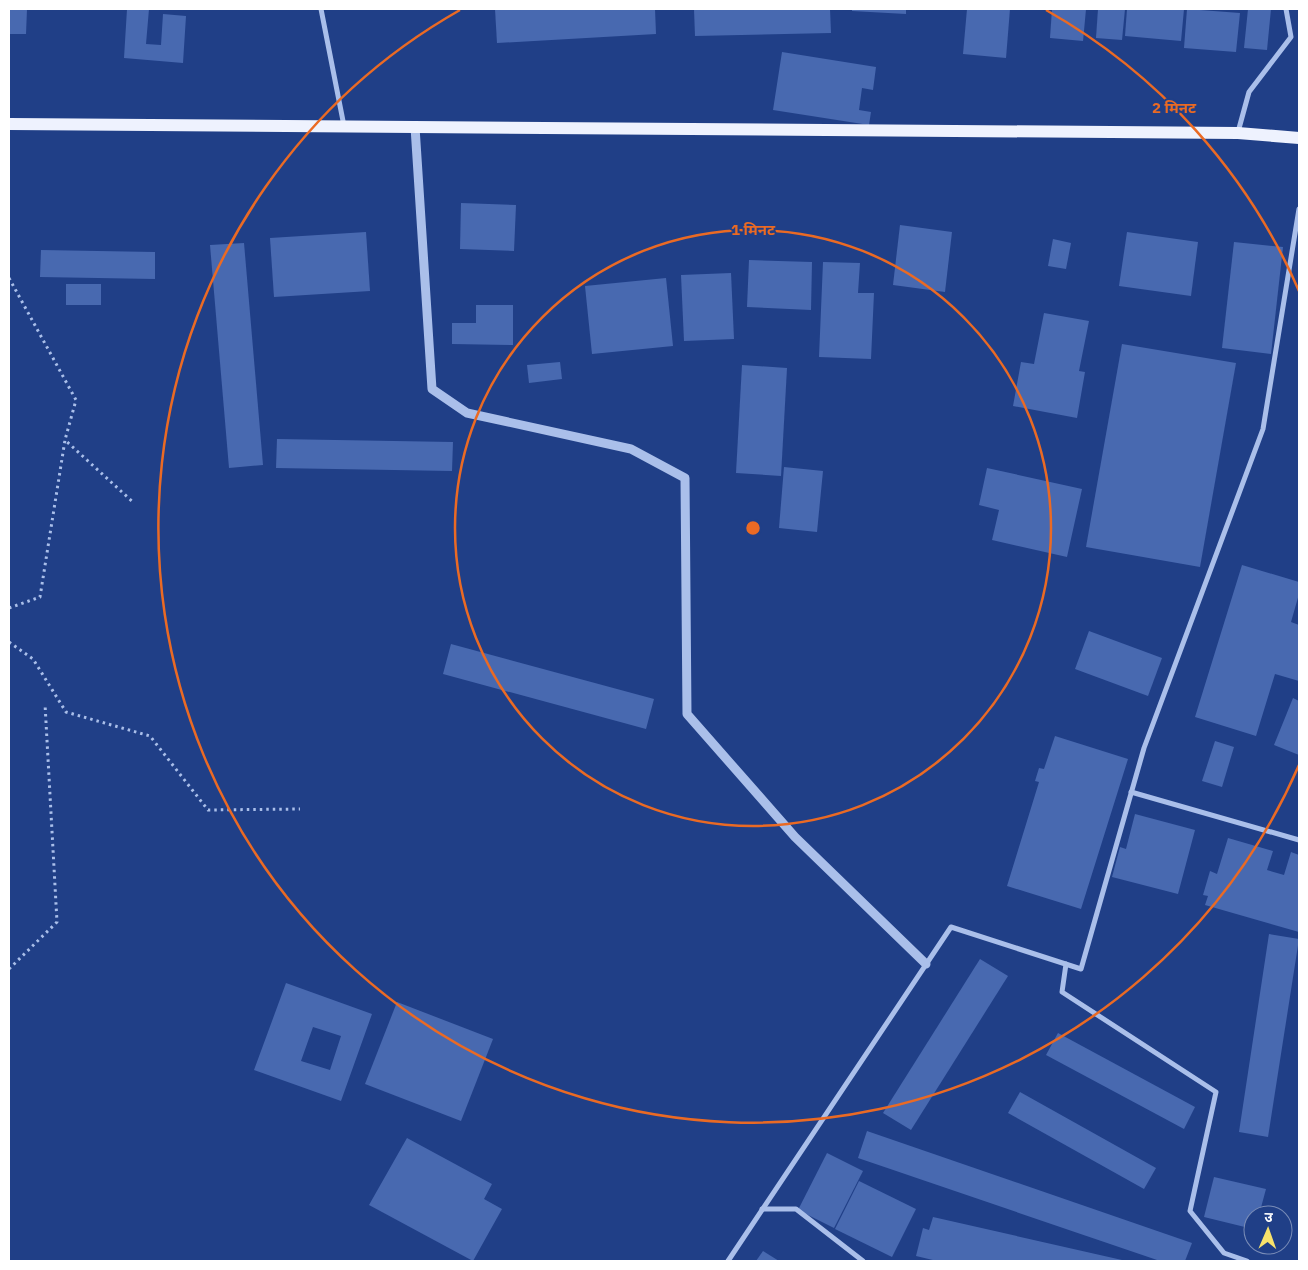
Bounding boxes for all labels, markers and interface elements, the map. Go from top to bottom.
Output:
text: 2 मिनट [1152,98,1197,117]
text: 1 मिनट [731,220,776,239]
centre of rings [744,519,762,537]
north arrow [1243,1205,1293,1255]
text: उ [1264,1208,1274,1226]

